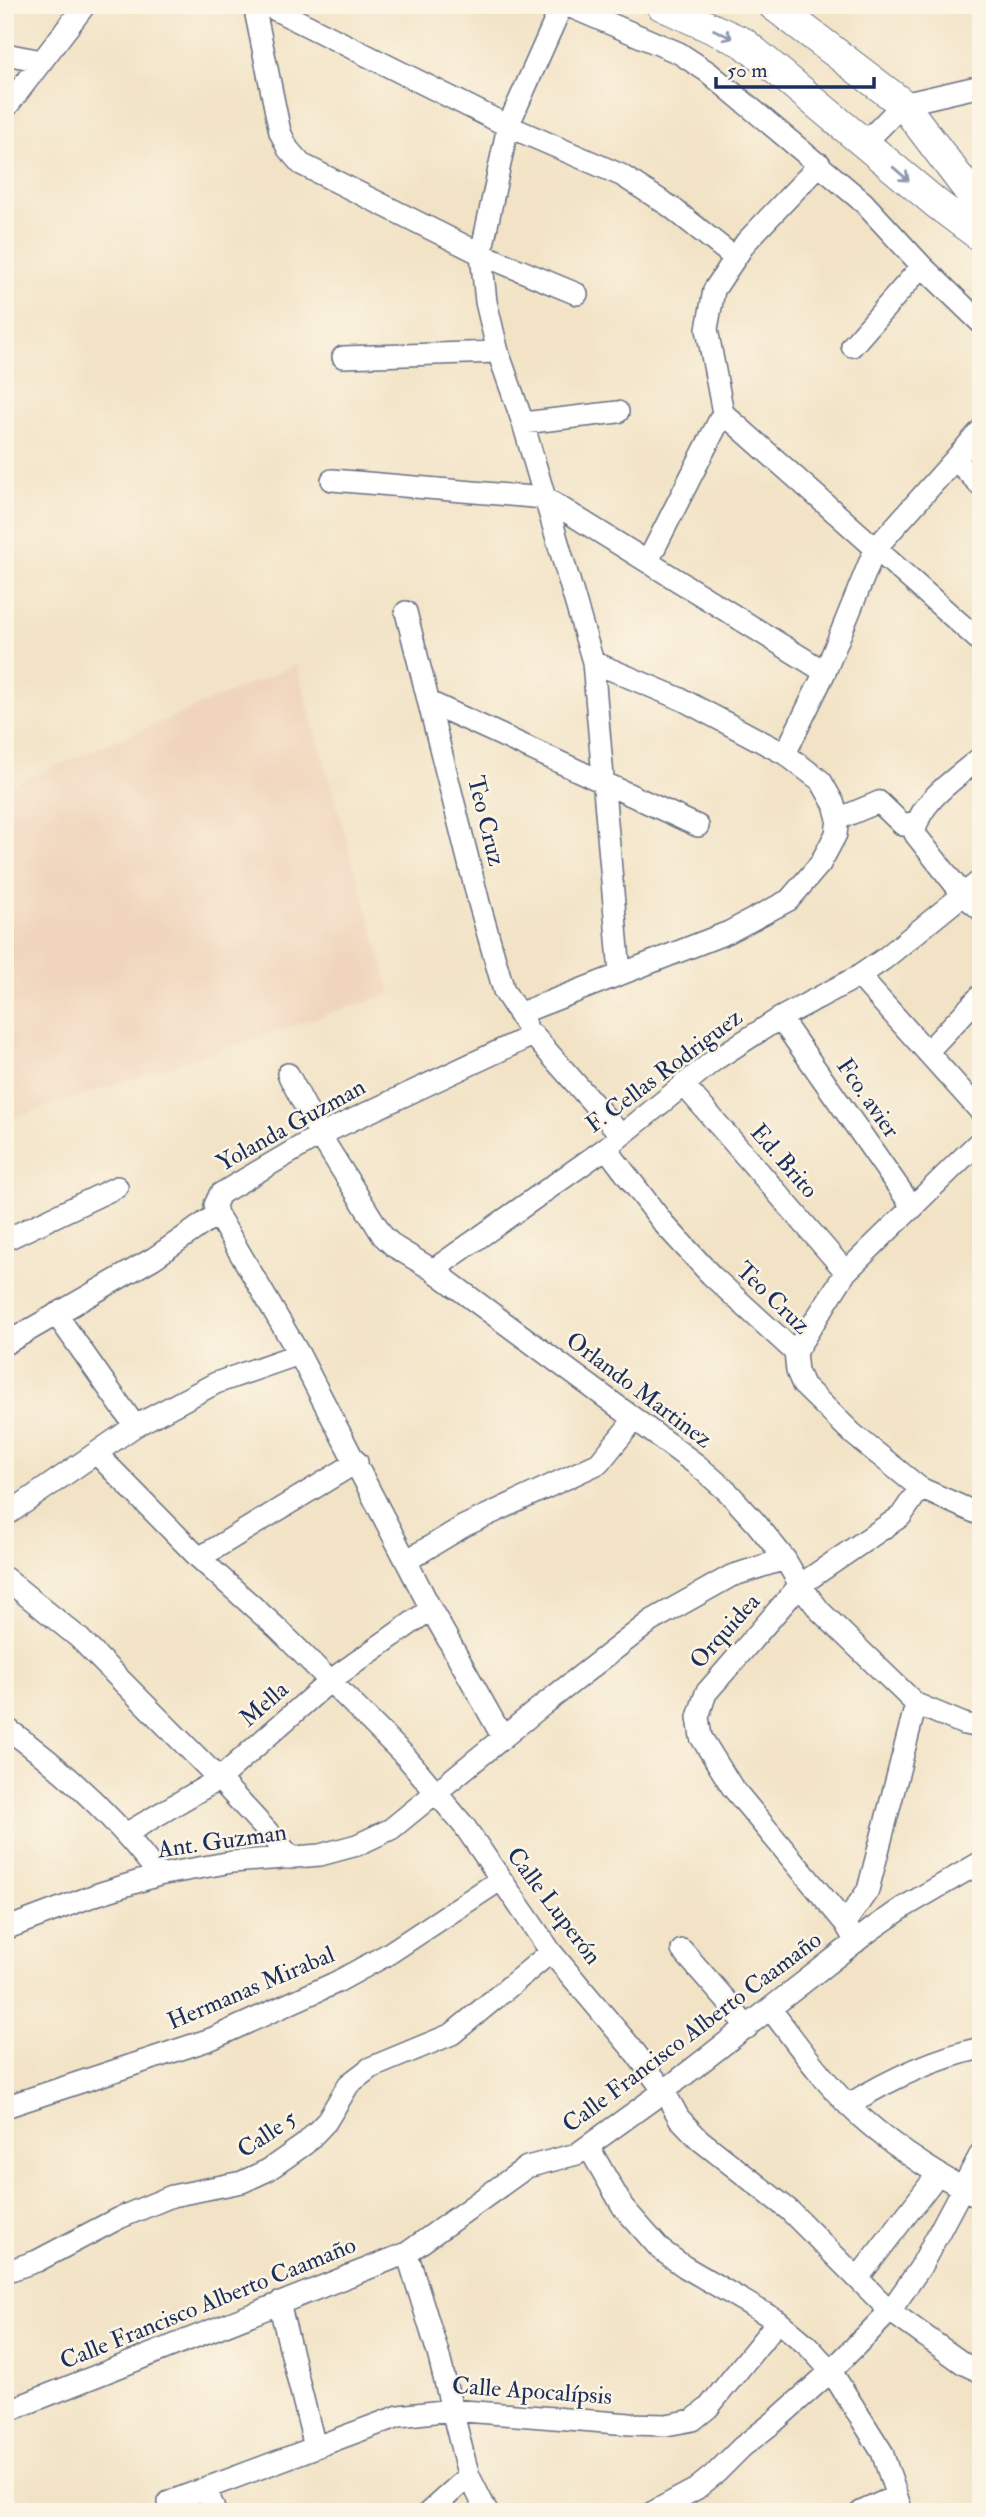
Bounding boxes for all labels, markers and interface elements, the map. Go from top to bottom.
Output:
one-way arrow [712,27,733,41]
scale bar [716,46,874,90]
text: 50 m [727,57,768,84]
one-way arrow [892,166,910,182]
street label: Teo Cruz [460,773,512,870]
street label: F. Cellas Rodriguez [580,1002,749,1140]
street label: Fco. avier [829,1052,907,1144]
street label: Yolanda Guzman [211,1071,371,1179]
street label: Ed. Brito [743,1117,825,1205]
street label: Teo Cruz [729,1255,817,1341]
street label: Orlando Martinez [560,1325,719,1455]
street label: Orquidea [683,1586,768,1675]
street label: Mella [233,1674,296,1734]
street label: Ant. Guzman [154,1817,289,1866]
street label: Calle Luperón [500,1841,608,1971]
street label: Calle Francisco Alberto Caamaño [556,1924,828,2140]
street label: Hermanas Mirabal [163,1939,339,2037]
street label: Calle 5 [231,2103,303,2165]
street label: Calle Francisco Alberto Caamaño [55,2229,361,2377]
street label: Calle Apocalípsis [451,2370,613,2412]

